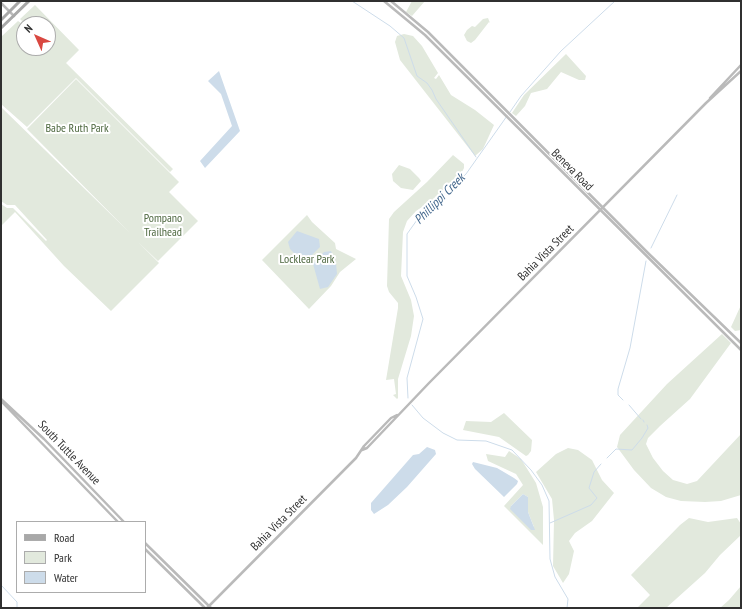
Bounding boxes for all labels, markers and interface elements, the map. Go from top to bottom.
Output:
north arrow [16,16,56,56]
text: N [21,21,35,35]
park label: Babe Ruth Park [45,122,109,136]
street label: Beneva Road [548,146,596,194]
water label: Phillippi Creek [411,170,469,228]
park label: Pompano Trailhead [144,212,182,240]
street label: Bahia Vista Street [515,222,577,284]
park label: Locklear Park [280,253,334,267]
street label: South Tuttle Avenue [35,418,103,488]
street label: Bahia Vista Street [248,492,310,554]
legend [16,521,146,593]
text: Road [54,530,74,545]
text: Park [54,550,72,565]
text: Water [54,570,78,585]

